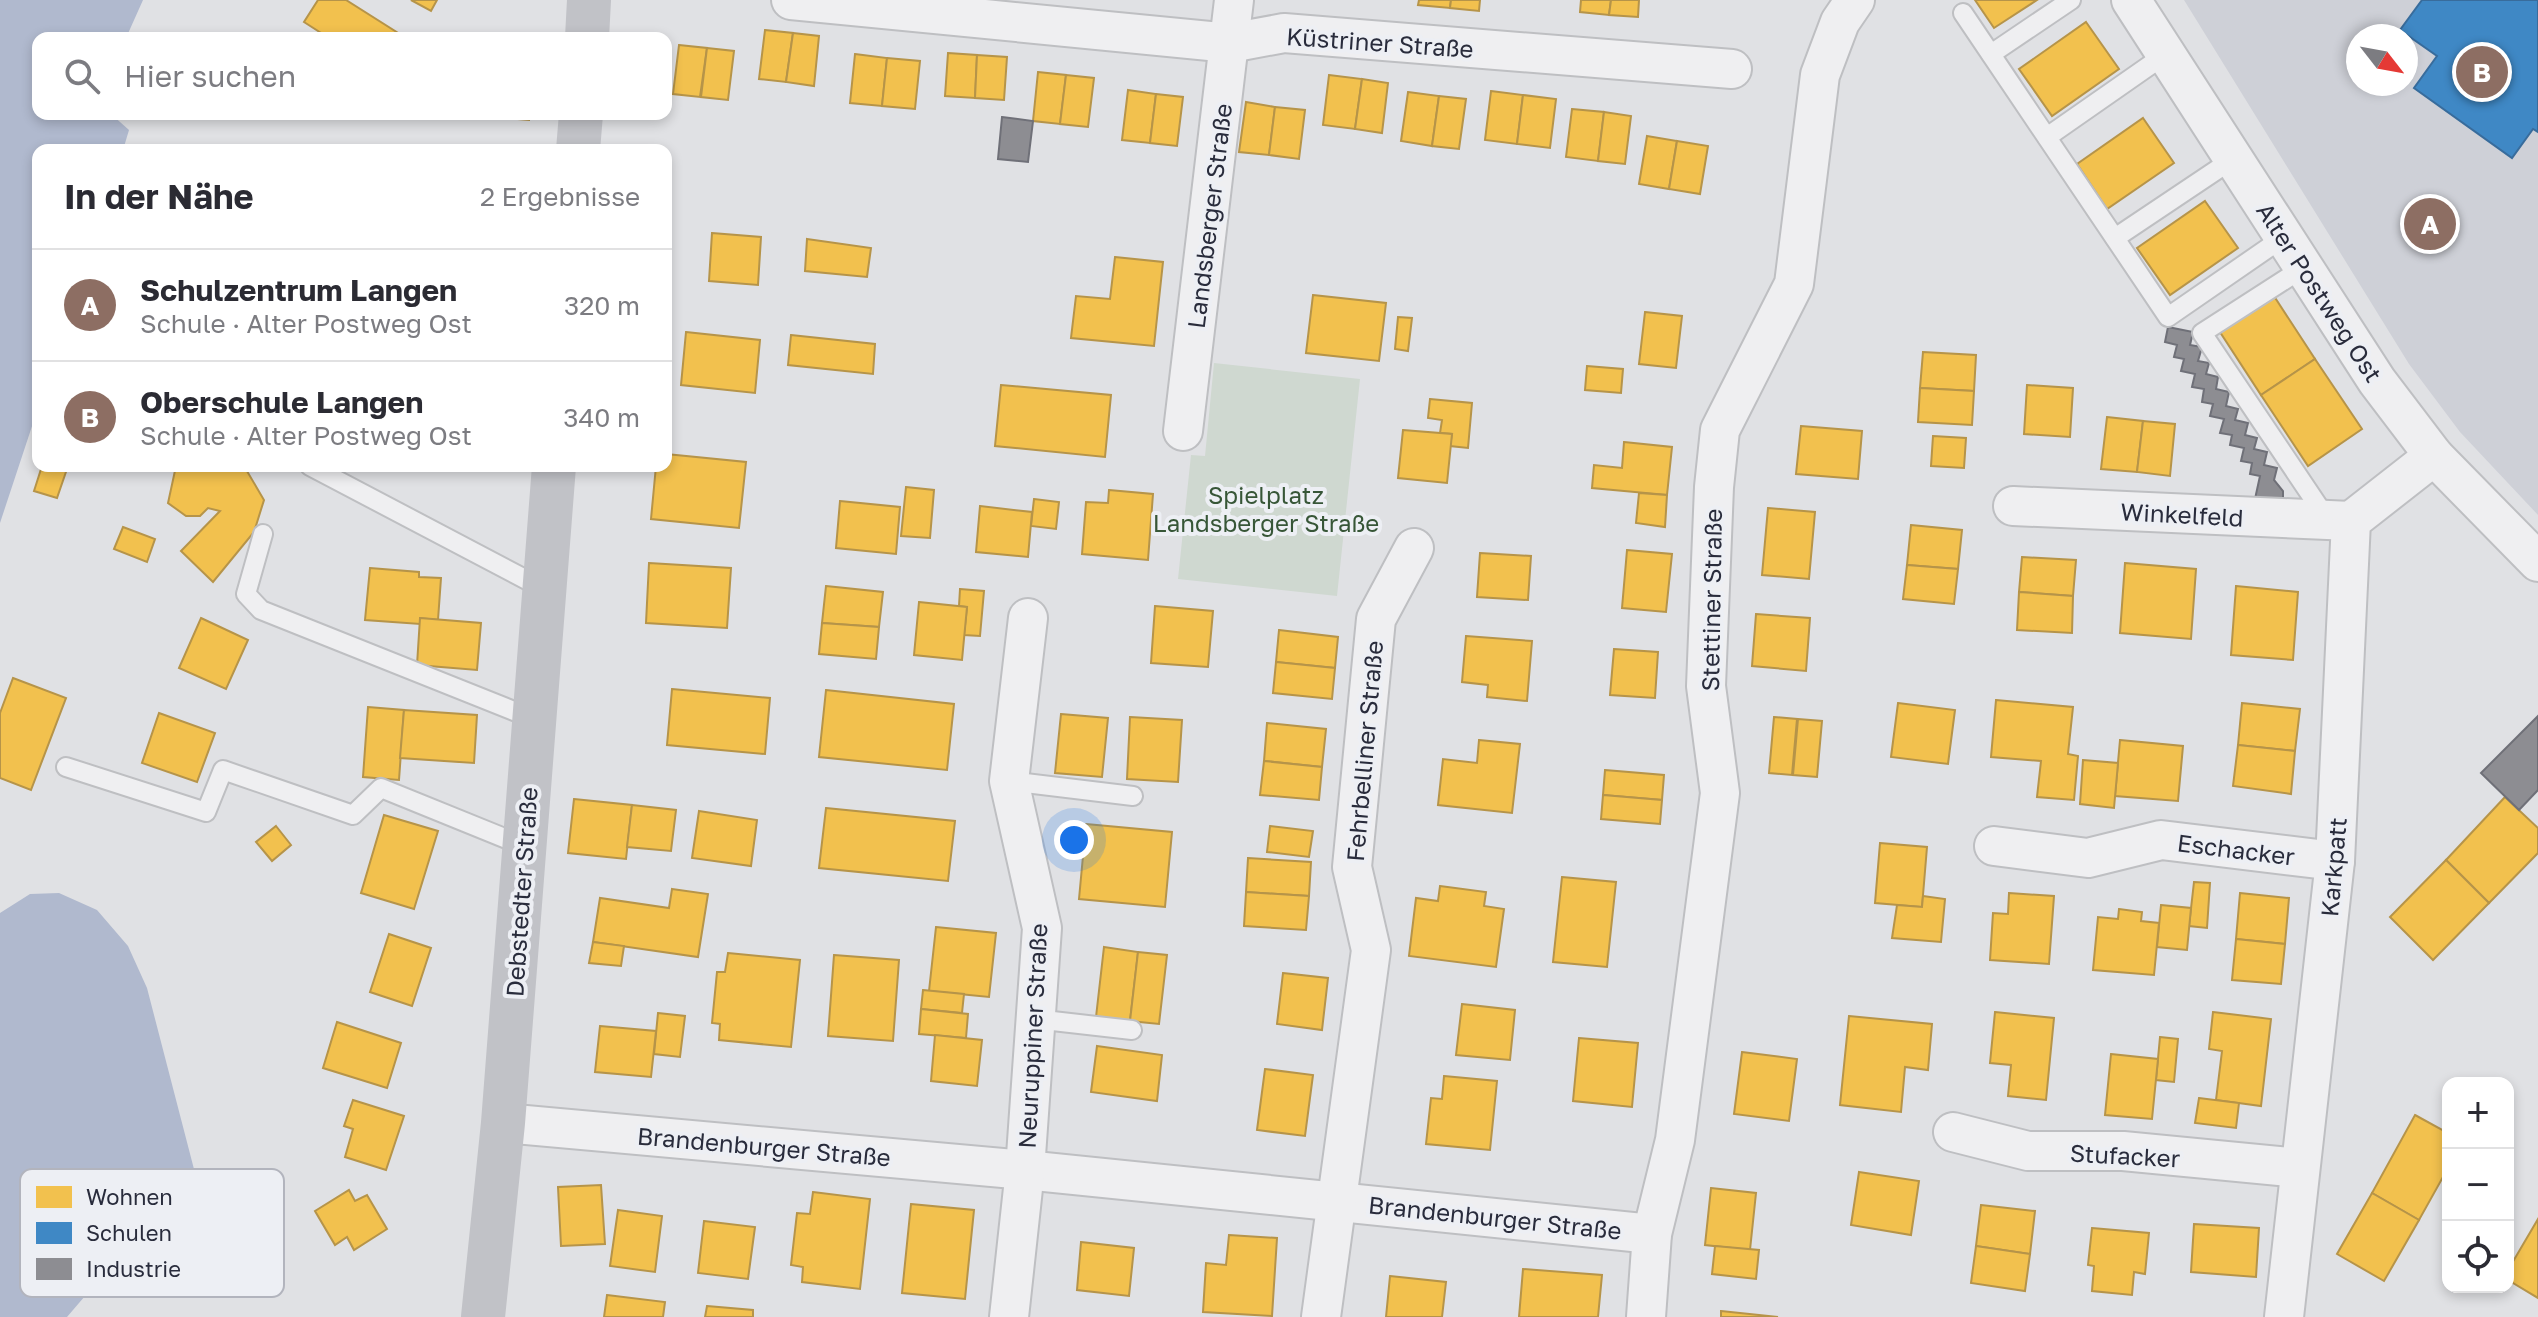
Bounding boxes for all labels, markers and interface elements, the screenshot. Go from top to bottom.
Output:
street label: Küstriner Straße [1285,21,1475,63]
north arrow [2346,24,2418,96]
search box [32,32,672,120]
pin: B [2456,42,2508,102]
icon: search [60,54,104,98]
text: Hier suchen [124,58,296,94]
street label: Landsberger Straße [1181,102,1237,330]
text: In der Nähe [64,176,254,216]
text: 2 Ergebnisse [480,181,640,212]
pin: A [2404,194,2456,254]
street label: Alter Postweg Ost [2251,197,2389,387]
text: Schulzentrum Langen [140,272,457,308]
text: A [81,290,99,321]
text: 320 m [564,290,640,321]
text: Schule · Alter Postweg Ost [140,308,472,339]
text: Oberschule Langen [140,384,423,420]
text: B [81,402,99,433]
text: 340 m [563,402,640,433]
text: Schule · Alter Postweg Ost [140,420,472,451]
park label: Spielplatz Landsberger Straße [1153,480,1379,537]
street label: Winkelfeld [2120,496,2244,532]
street label: Stettiner Straße [1695,508,1727,692]
street label: Fehrbelliner Straße [1340,639,1388,863]
street label: Debstedter Straße [499,786,543,998]
street label: Karkpatt [2314,816,2352,918]
your location [1054,820,1094,860]
street label: Eschacker [2176,827,2296,871]
street label: Neuruppiner Straße [1012,923,1052,1149]
map controls [2442,1077,2514,1293]
button: + [2442,1077,2514,1149]
street label: Brandenburger Straße [636,1120,892,1172]
street label: Stufacker [2069,1138,2181,1172]
button: − [2442,1149,2514,1221]
legend [20,1169,284,1297]
text: Wohnen [86,1183,173,1210]
street label: Brandenburger Straße [1367,1189,1623,1245]
text: Schulen [86,1219,172,1246]
button: locate [2442,1221,2514,1293]
text: Industrie [86,1255,181,1282]

